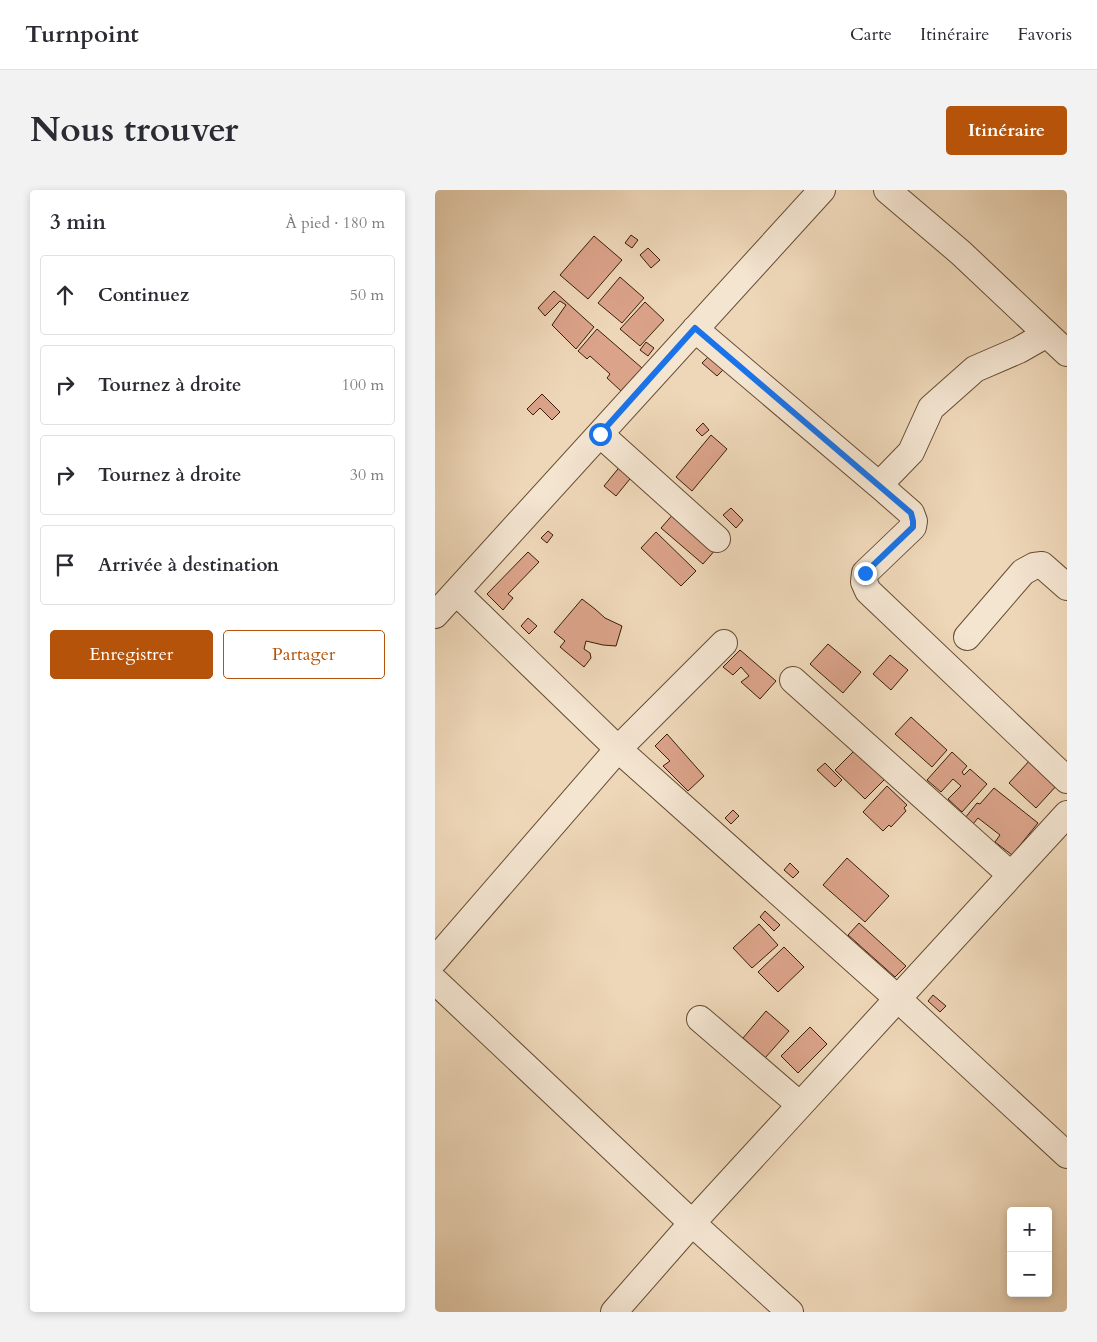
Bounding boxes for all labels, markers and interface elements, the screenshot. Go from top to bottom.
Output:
text: Turnpoint [25,18,139,51]
text: Carte [850,22,892,47]
text: Itinéraire [920,22,989,47]
text: Favoris [1017,22,1072,47]
text: Nous trouver [30,106,238,154]
button: Itinéraire [946,106,1067,155]
text: 3 min [50,208,106,237]
text: À pied · 180 m [285,212,385,234]
icon: ahead [51,281,79,309]
text: Continuez [98,282,189,308]
text: 50 m [350,284,384,306]
icon: right [51,371,79,399]
text: Tournez à droite [98,372,241,398]
text: 100 m [342,374,384,396]
route start [589,423,612,446]
icon: right [51,461,79,489]
text: Tournez à droite [98,462,241,488]
text: 30 m [350,464,384,486]
icon: arrive [51,551,79,579]
text: Arrivée à destination [98,552,279,578]
route end [854,562,877,585]
button: Enregistrer [50,630,213,679]
button: Partager [223,630,385,679]
map controls [1007,1207,1052,1297]
button: + [1007,1207,1052,1252]
button: − [1007,1252,1052,1297]

